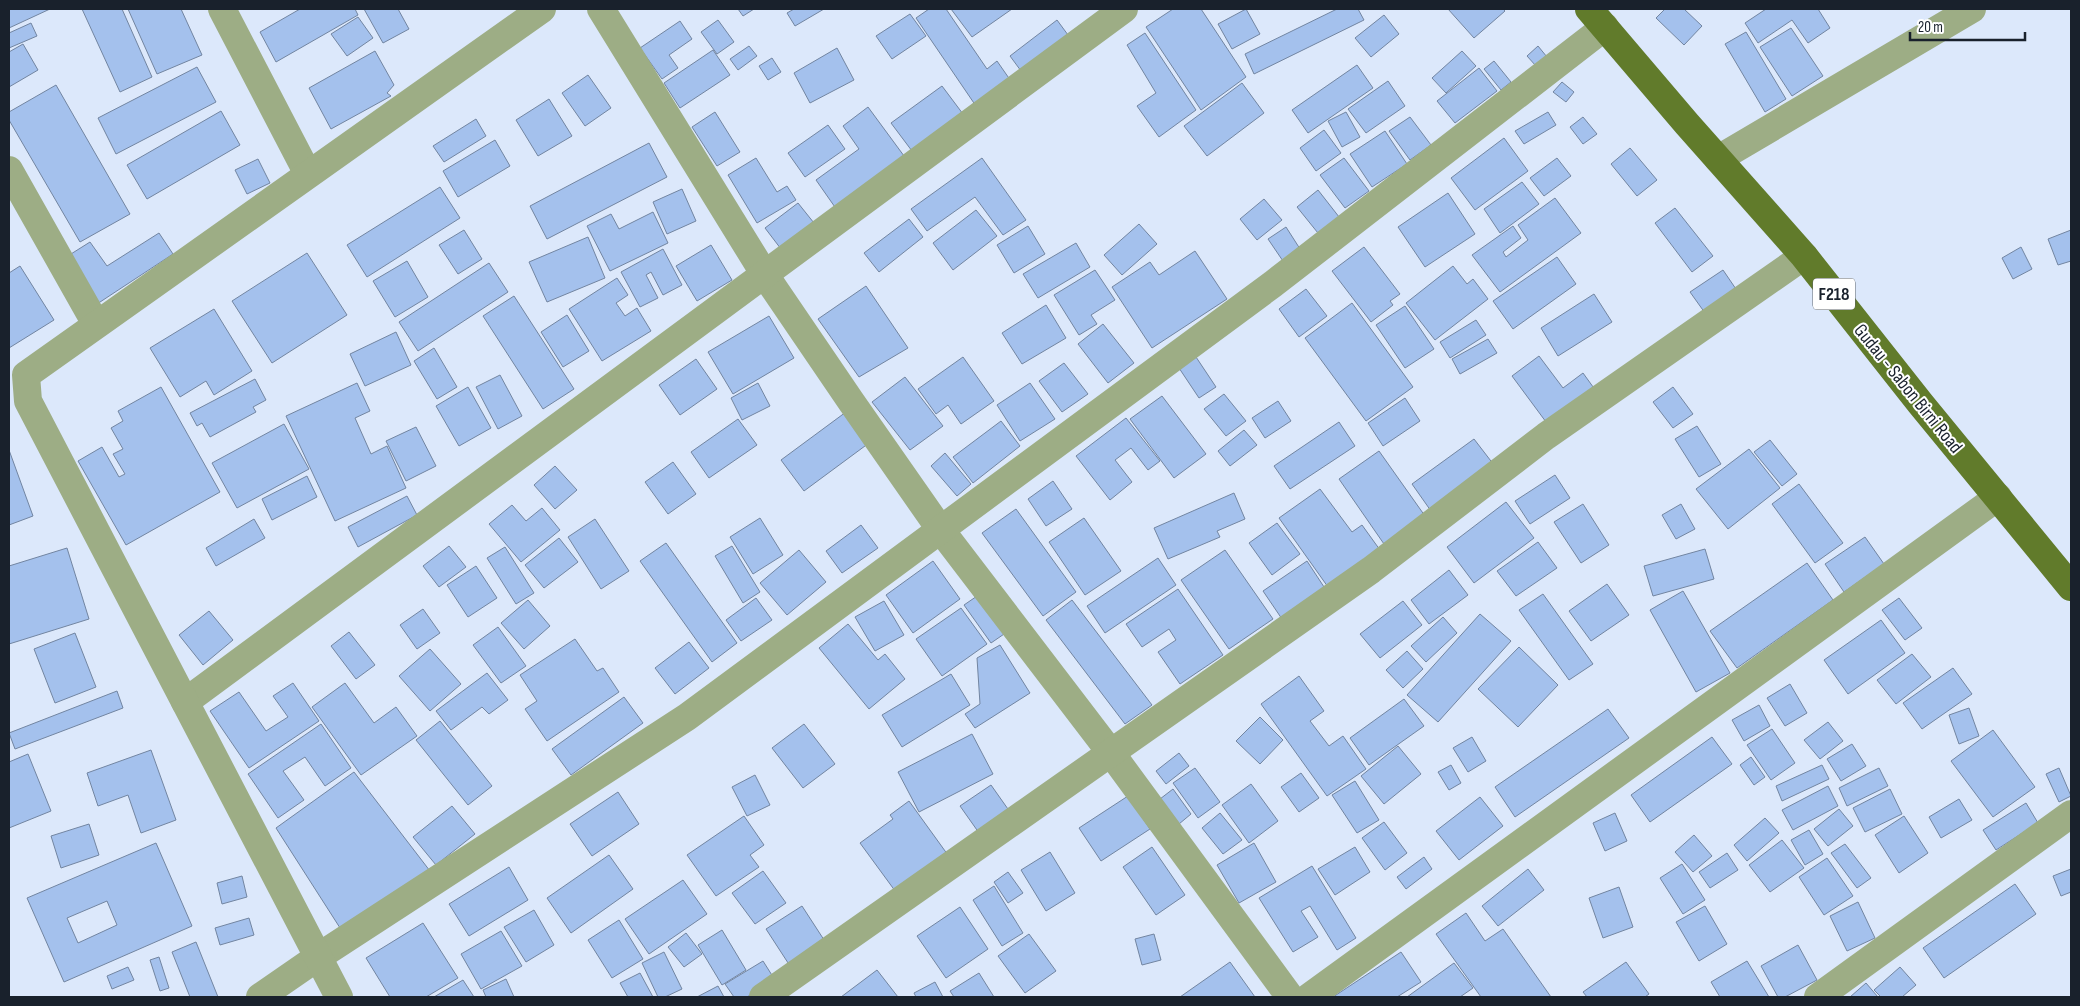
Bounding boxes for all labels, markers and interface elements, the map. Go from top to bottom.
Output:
scale bar [1910,10,2025,42]
text: 20 m [1918,18,1943,37]
road number: F218 [1813,278,1855,310]
street label: Gudau - Sabon Birni Road [1849,320,1967,458]

